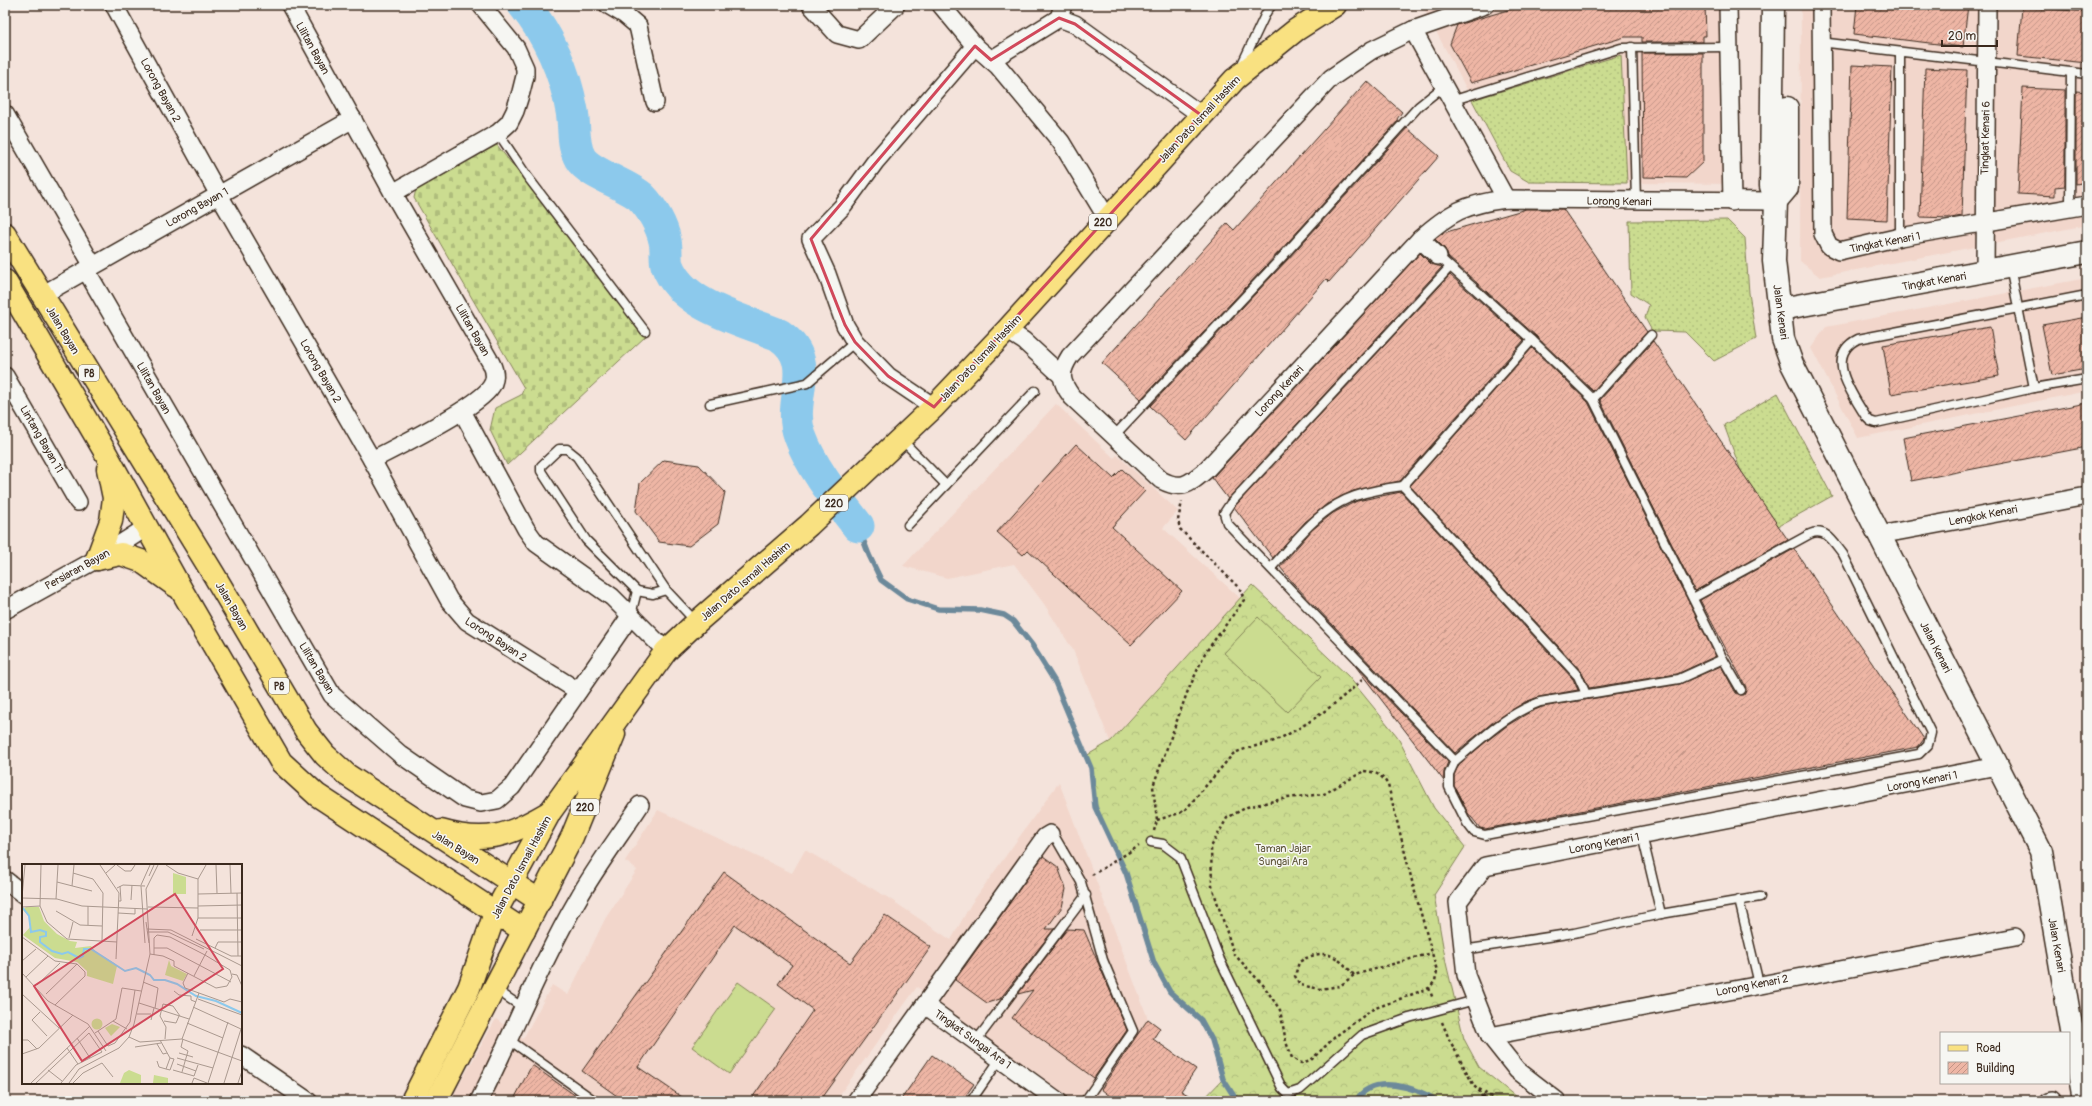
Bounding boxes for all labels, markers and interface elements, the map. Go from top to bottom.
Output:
street label: Lilitan Bayan [293,20,332,77]
scale bar [1942,22,1997,48]
text: 20 m [1948,29,1977,44]
street label: Lorong Bayan 2 [138,56,184,125]
street label: Jalan Dato Ismail Hashim [1156,73,1243,166]
street label: Tingkat Kenari 6 [1978,101,1993,175]
street label: Lorong Bayan 1 [164,185,231,230]
street label: Lorong Kenari [1586,194,1652,209]
road number: 220 [1089,214,1117,230]
street label: Tingkat Kenari 1 [1849,229,1922,256]
street label: Tingkat Kenari [1901,269,1967,294]
street label: Jalan Kenari [1770,284,1791,340]
street label: Lilitan Bayan [453,302,493,358]
street label: Jalan Bayan [43,304,82,357]
street label: Jalan Dato Ismail Hashim [937,312,1024,405]
street label: Lorong Bayan 2 [297,337,344,405]
street label: Lilitan Bayan [134,360,174,416]
street label: Lorong Kenari [1253,363,1306,419]
road number: P8 [79,365,99,381]
street label: Lintang Bayan 11 [17,403,66,475]
road number: 220 [820,495,848,511]
street label: Lengkok Kenari [1948,502,2019,529]
street label: Jalan Dato Ismail Hashim [698,539,793,624]
street label: Persiaran Bayan [43,546,112,593]
street label: Jalan Bayan [213,580,251,633]
street label: Lorong Bayan 2 [462,615,529,664]
street label: Jalan Kenari [1917,620,1954,675]
street label: Lilitan Bayan [296,640,337,696]
road number: P8 [269,678,289,694]
street label: Lorong Kenari 1 [1886,768,1958,795]
road number: 220 [571,799,599,815]
street label: Jalan Dato Ismail Hashim [489,813,554,921]
street label: Jalan Bayan [430,828,482,867]
street label: Lorong Kenari 1 [1568,830,1640,857]
park label: Taman Jajar Sungai Ara [1255,842,1311,868]
inset map [22,864,242,1084]
street label: Jalan Kenari [2045,917,2068,974]
street label: Lorong Kenari 2 [1715,972,1789,999]
street label: Tingkat Sungai Ara 1 [932,1007,1014,1072]
legend [1940,1032,2070,1084]
text: Road [1976,1041,2001,1056]
text: Building [1976,1061,2015,1076]

